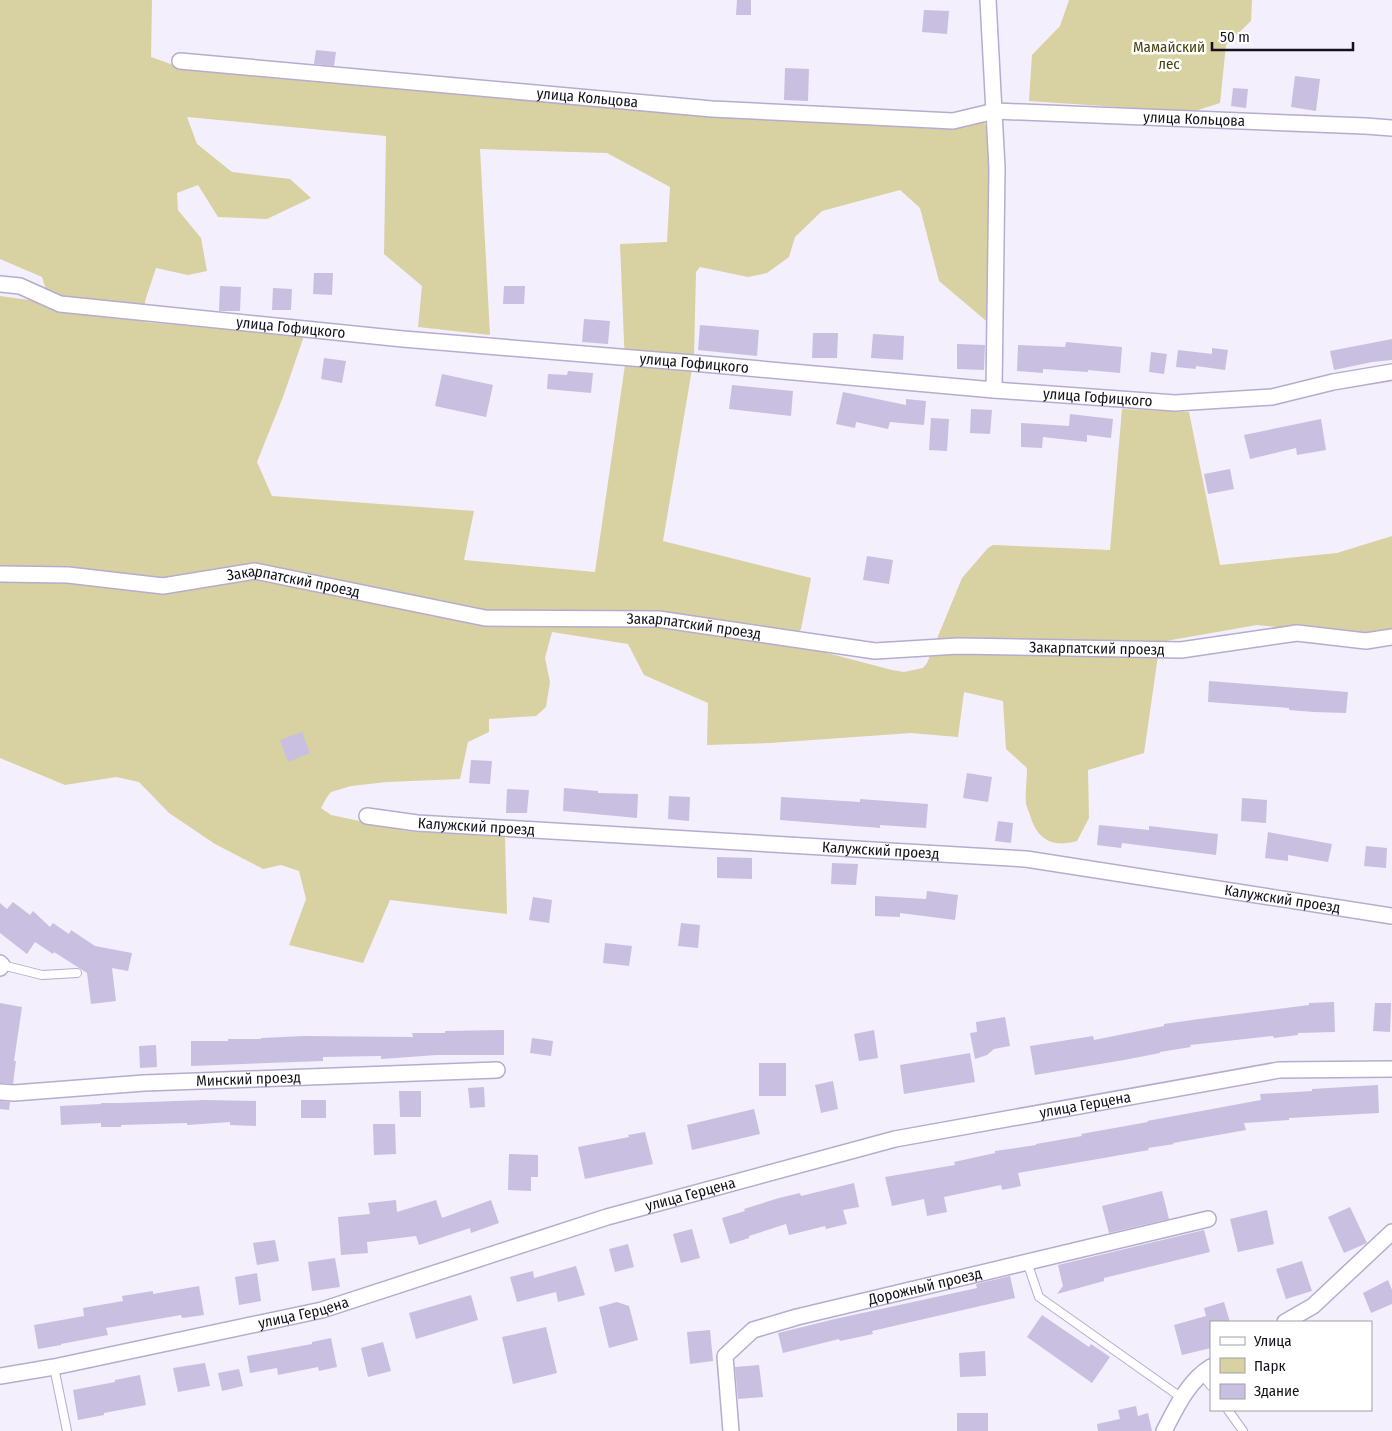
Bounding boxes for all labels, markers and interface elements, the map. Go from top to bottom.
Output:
scale bar [1212,20,1353,52]
text: 50 m [1220,28,1250,46]
park label: Мамайский лес [1133,38,1205,73]
street label: улица Кольцова [536,84,639,111]
street label: улица Кольцова [1143,108,1245,130]
street label: улица Гофицкого [235,313,346,342]
street label: улица Гофицкого [639,350,750,377]
street label: улица Гофицкого [1042,385,1153,410]
street label: Закарпатский проезд [225,562,362,601]
street label: Закарпатский проезд [627,610,762,643]
street label: Закарпатский проезд [1029,638,1165,659]
street label: Калужский проезд [417,814,535,839]
street label: Калужский проезд [822,838,940,863]
street label: Калужский проезд [1223,881,1342,917]
street label: Минский проезд [196,1068,301,1090]
street label: улица Герцена [1038,1088,1132,1122]
street label: улица Герцена [643,1174,737,1215]
street label: Дорожный проезд [866,1264,984,1309]
street label: улица Герцена [257,1293,351,1332]
legend [1210,1321,1372,1411]
text: Улица [1253,1332,1292,1350]
text: Парк [1254,1357,1285,1375]
text: Здание [1254,1382,1300,1400]

